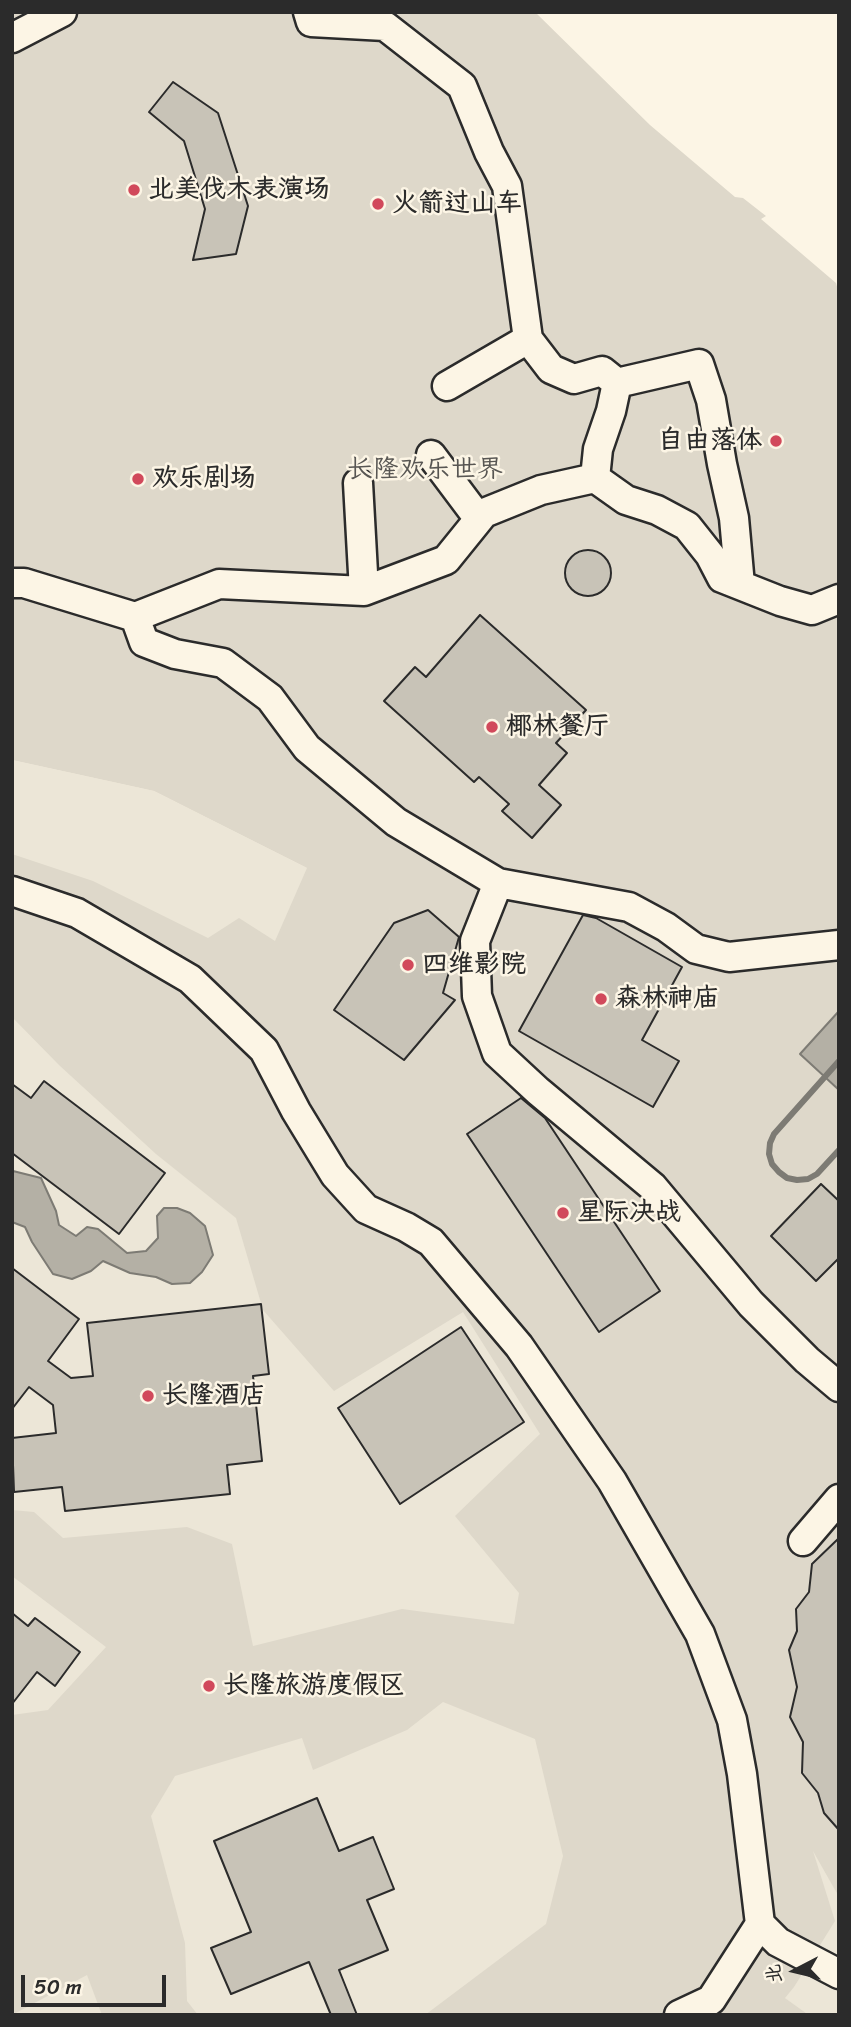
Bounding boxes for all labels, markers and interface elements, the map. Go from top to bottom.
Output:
place label: 北美伐木表演场 [148,174,330,206]
marker: 北美伐木表演场 [126,182,142,198]
place label: 火箭过山车 [392,188,522,220]
marker: 火箭过山车 [370,196,386,212]
place label: 自由落体 [658,425,762,457]
marker: 自由落体 [768,433,784,449]
park label: 长隆欢乐世界 [347,454,503,486]
place label: 欢乐剧场 [152,463,256,495]
marker: 欢乐剧场 [130,471,146,487]
place label: 椰林餐厅 [506,711,610,743]
marker: 椰林餐厅 [484,719,500,735]
place label: 四维影院 [422,949,526,981]
marker: 四维影院 [400,957,416,973]
place label: 森林神庙 [615,983,719,1015]
marker: 森林神庙 [593,991,609,1007]
place label: 星际决战 [577,1197,681,1229]
marker: 星际决战 [555,1205,571,1221]
place label: 长隆酒店 [162,1380,266,1412]
marker: 长隆酒店 [140,1388,156,1404]
place label: 长隆旅游度假区 [223,1670,405,1702]
marker: 长隆旅游度假区 [201,1678,217,1694]
north arrow [760,1936,830,2006]
scale bar [24,1960,170,2004]
text: 北 [756,1962,791,1985]
text: 50 m [34,1968,82,2006]

